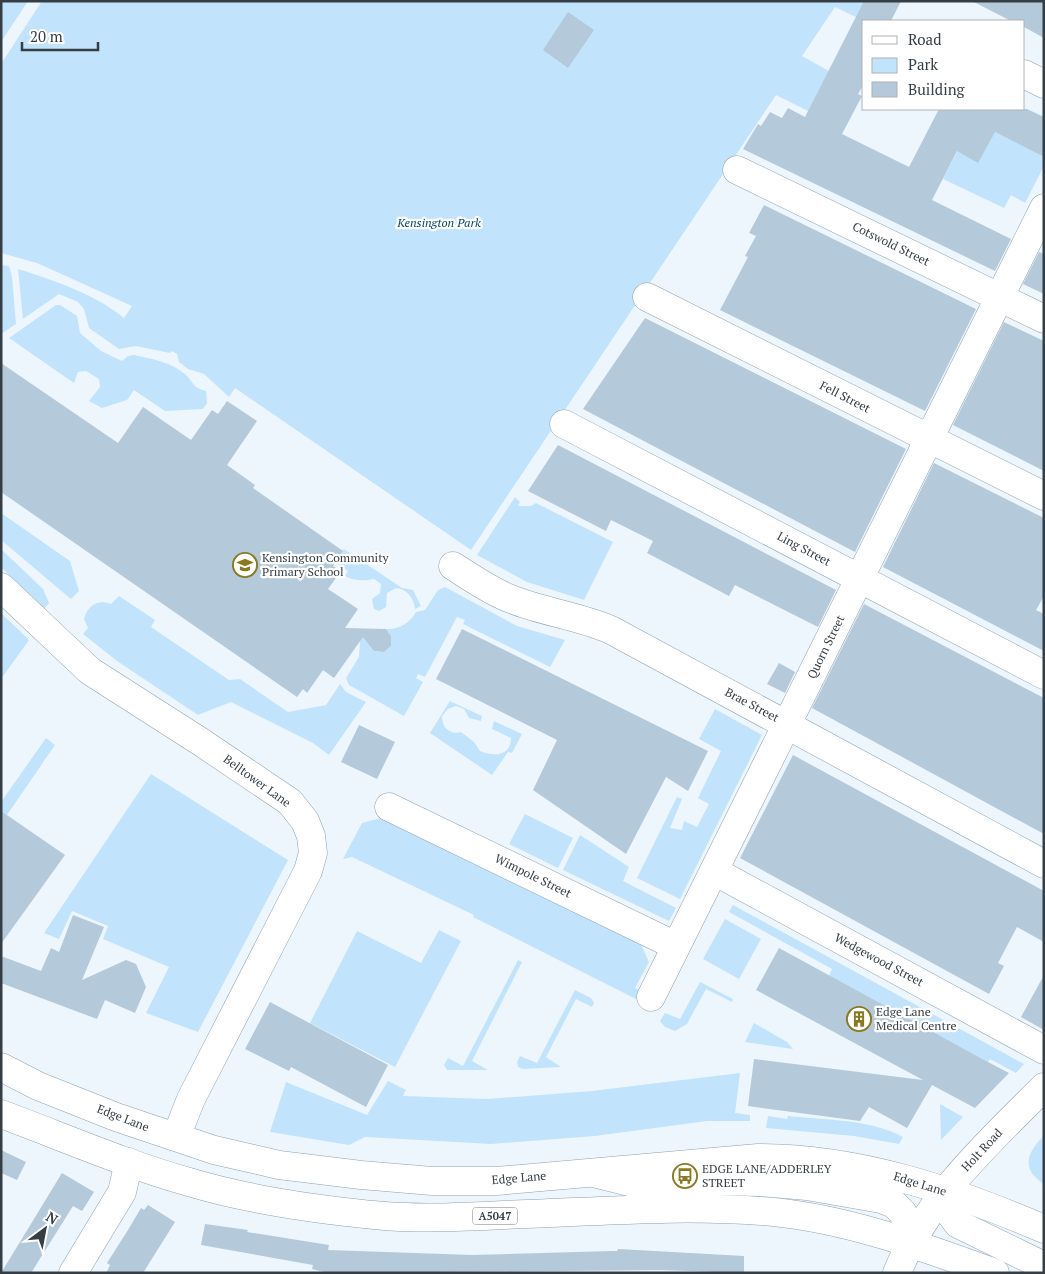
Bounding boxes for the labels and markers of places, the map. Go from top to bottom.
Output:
place label: Kensington Community Primary School [262,550,390,579]
school or university icon: Kensington Community Primary School [232,552,258,578]
place label: Edge Lane Medical Centre [876,1004,957,1033]
building icon: Edge Lane Medical Centre [846,1006,872,1032]
place label: EDGE LANE/ADDERLEY STREET [702,1161,832,1190]
bus stop icon: EDGE LANE/ADDERLEY STREET [672,1163,698,1189]

